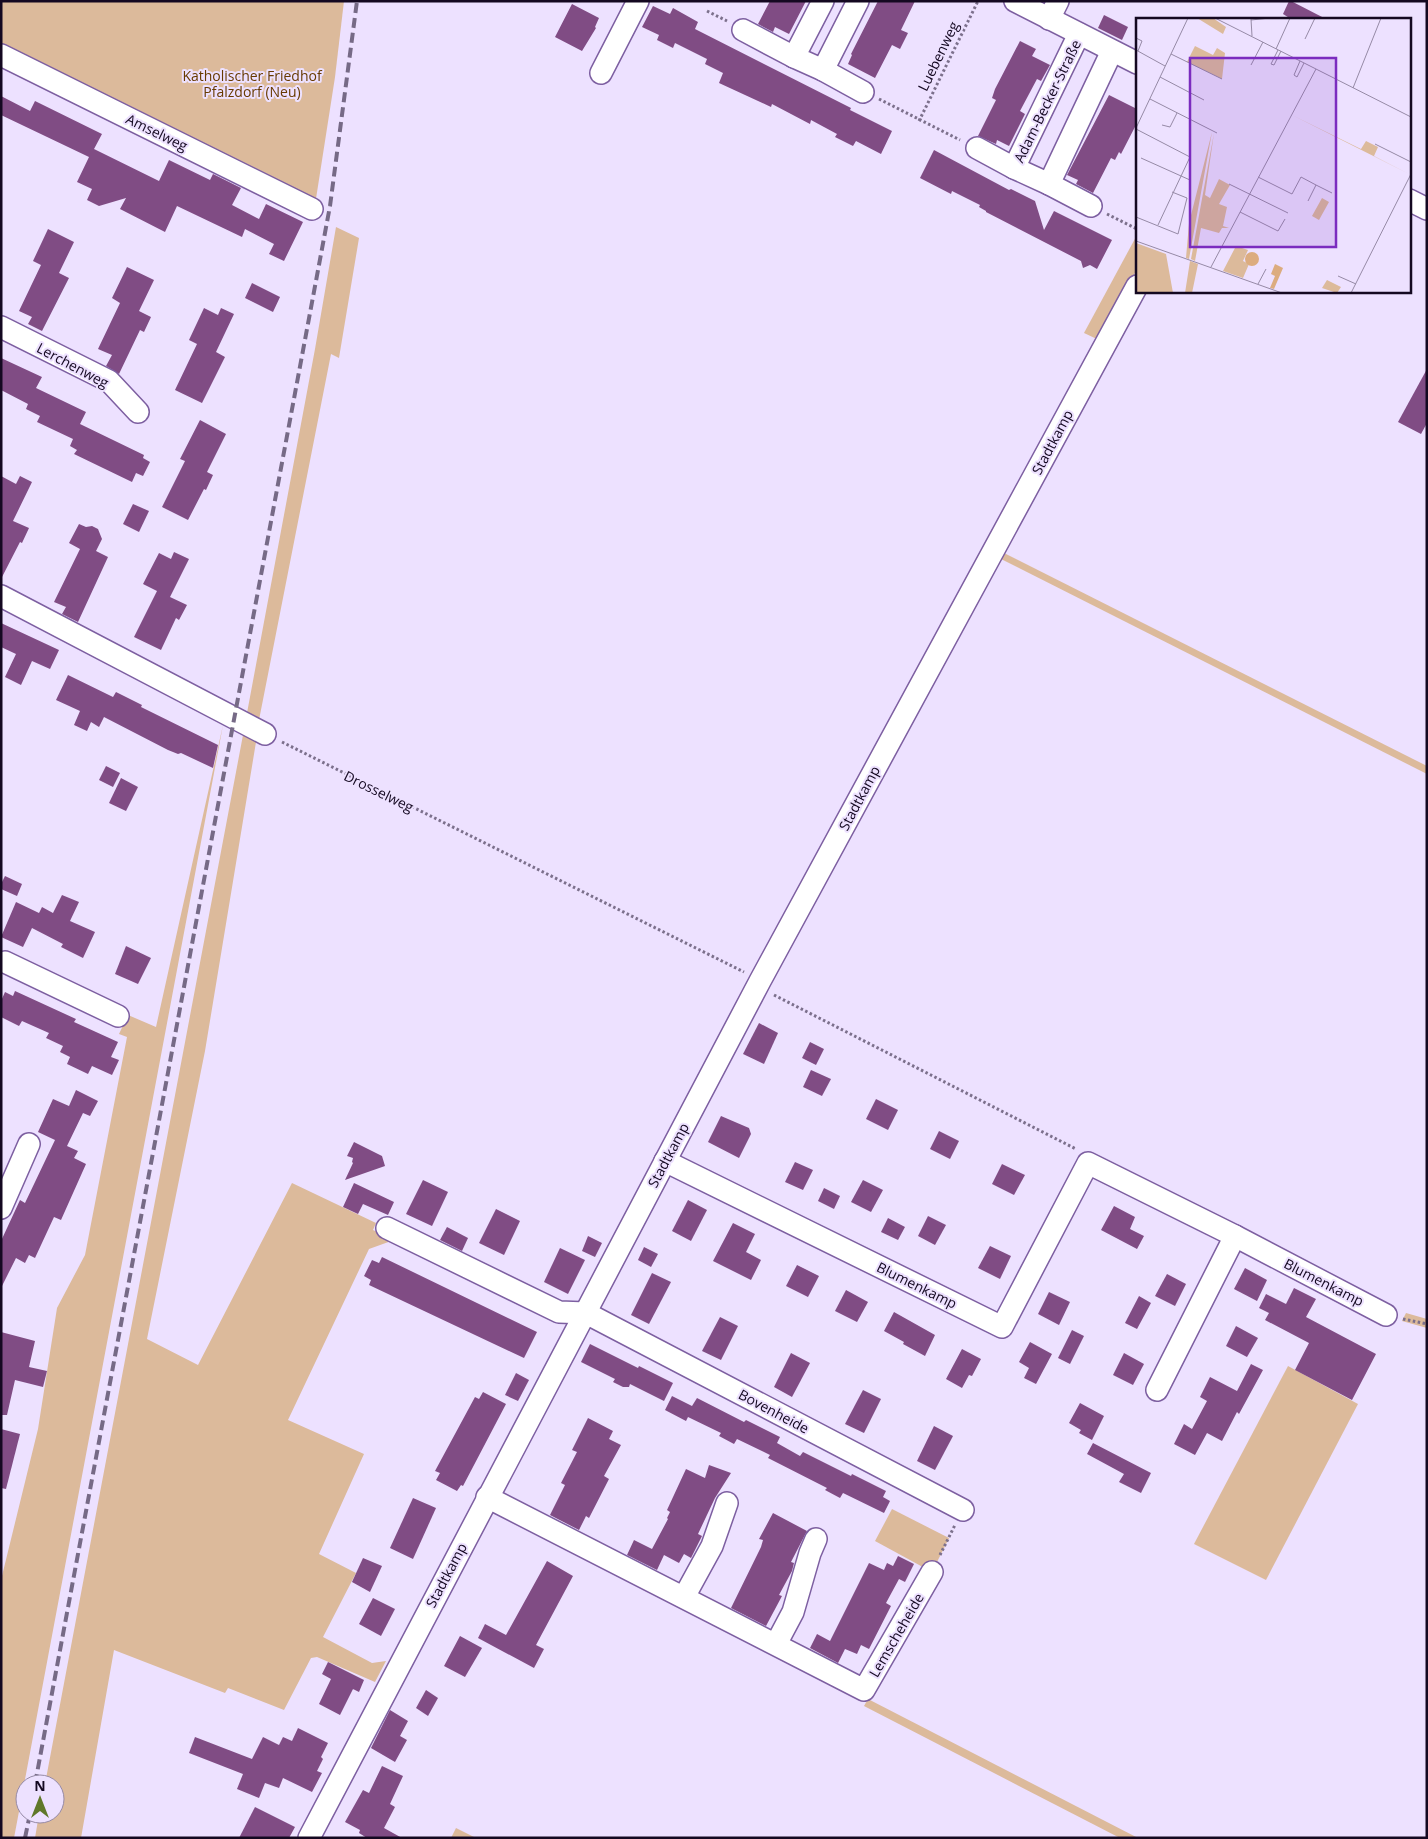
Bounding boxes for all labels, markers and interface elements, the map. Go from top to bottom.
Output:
street label: Luebenweg [913,18,963,94]
inset map [1136,18,1410,292]
street label: Adam-Becker-Straße [1009,36,1085,166]
park label: Katholischer Friedhof Pfalzdorf (Neu) [182,66,323,101]
street label: Amselweg [123,109,191,155]
street label: Lerchenweg [34,338,113,392]
street label: Stadtkamp [1027,406,1077,478]
street label: Stadtkamp [834,762,884,834]
street label: Drosselweg [341,766,417,816]
street label: Stadtkamp [643,1119,693,1191]
street label: Blumenkamp [1281,1254,1367,1310]
street label: Blumenkamp [874,1257,960,1313]
street label: Bovenheide [735,1384,813,1438]
street label: Stadtkamp [421,1539,471,1611]
street label: Lemscheheide [864,1589,928,1681]
north arrow [15,1774,65,1824]
text: N [34,1776,46,1795]

